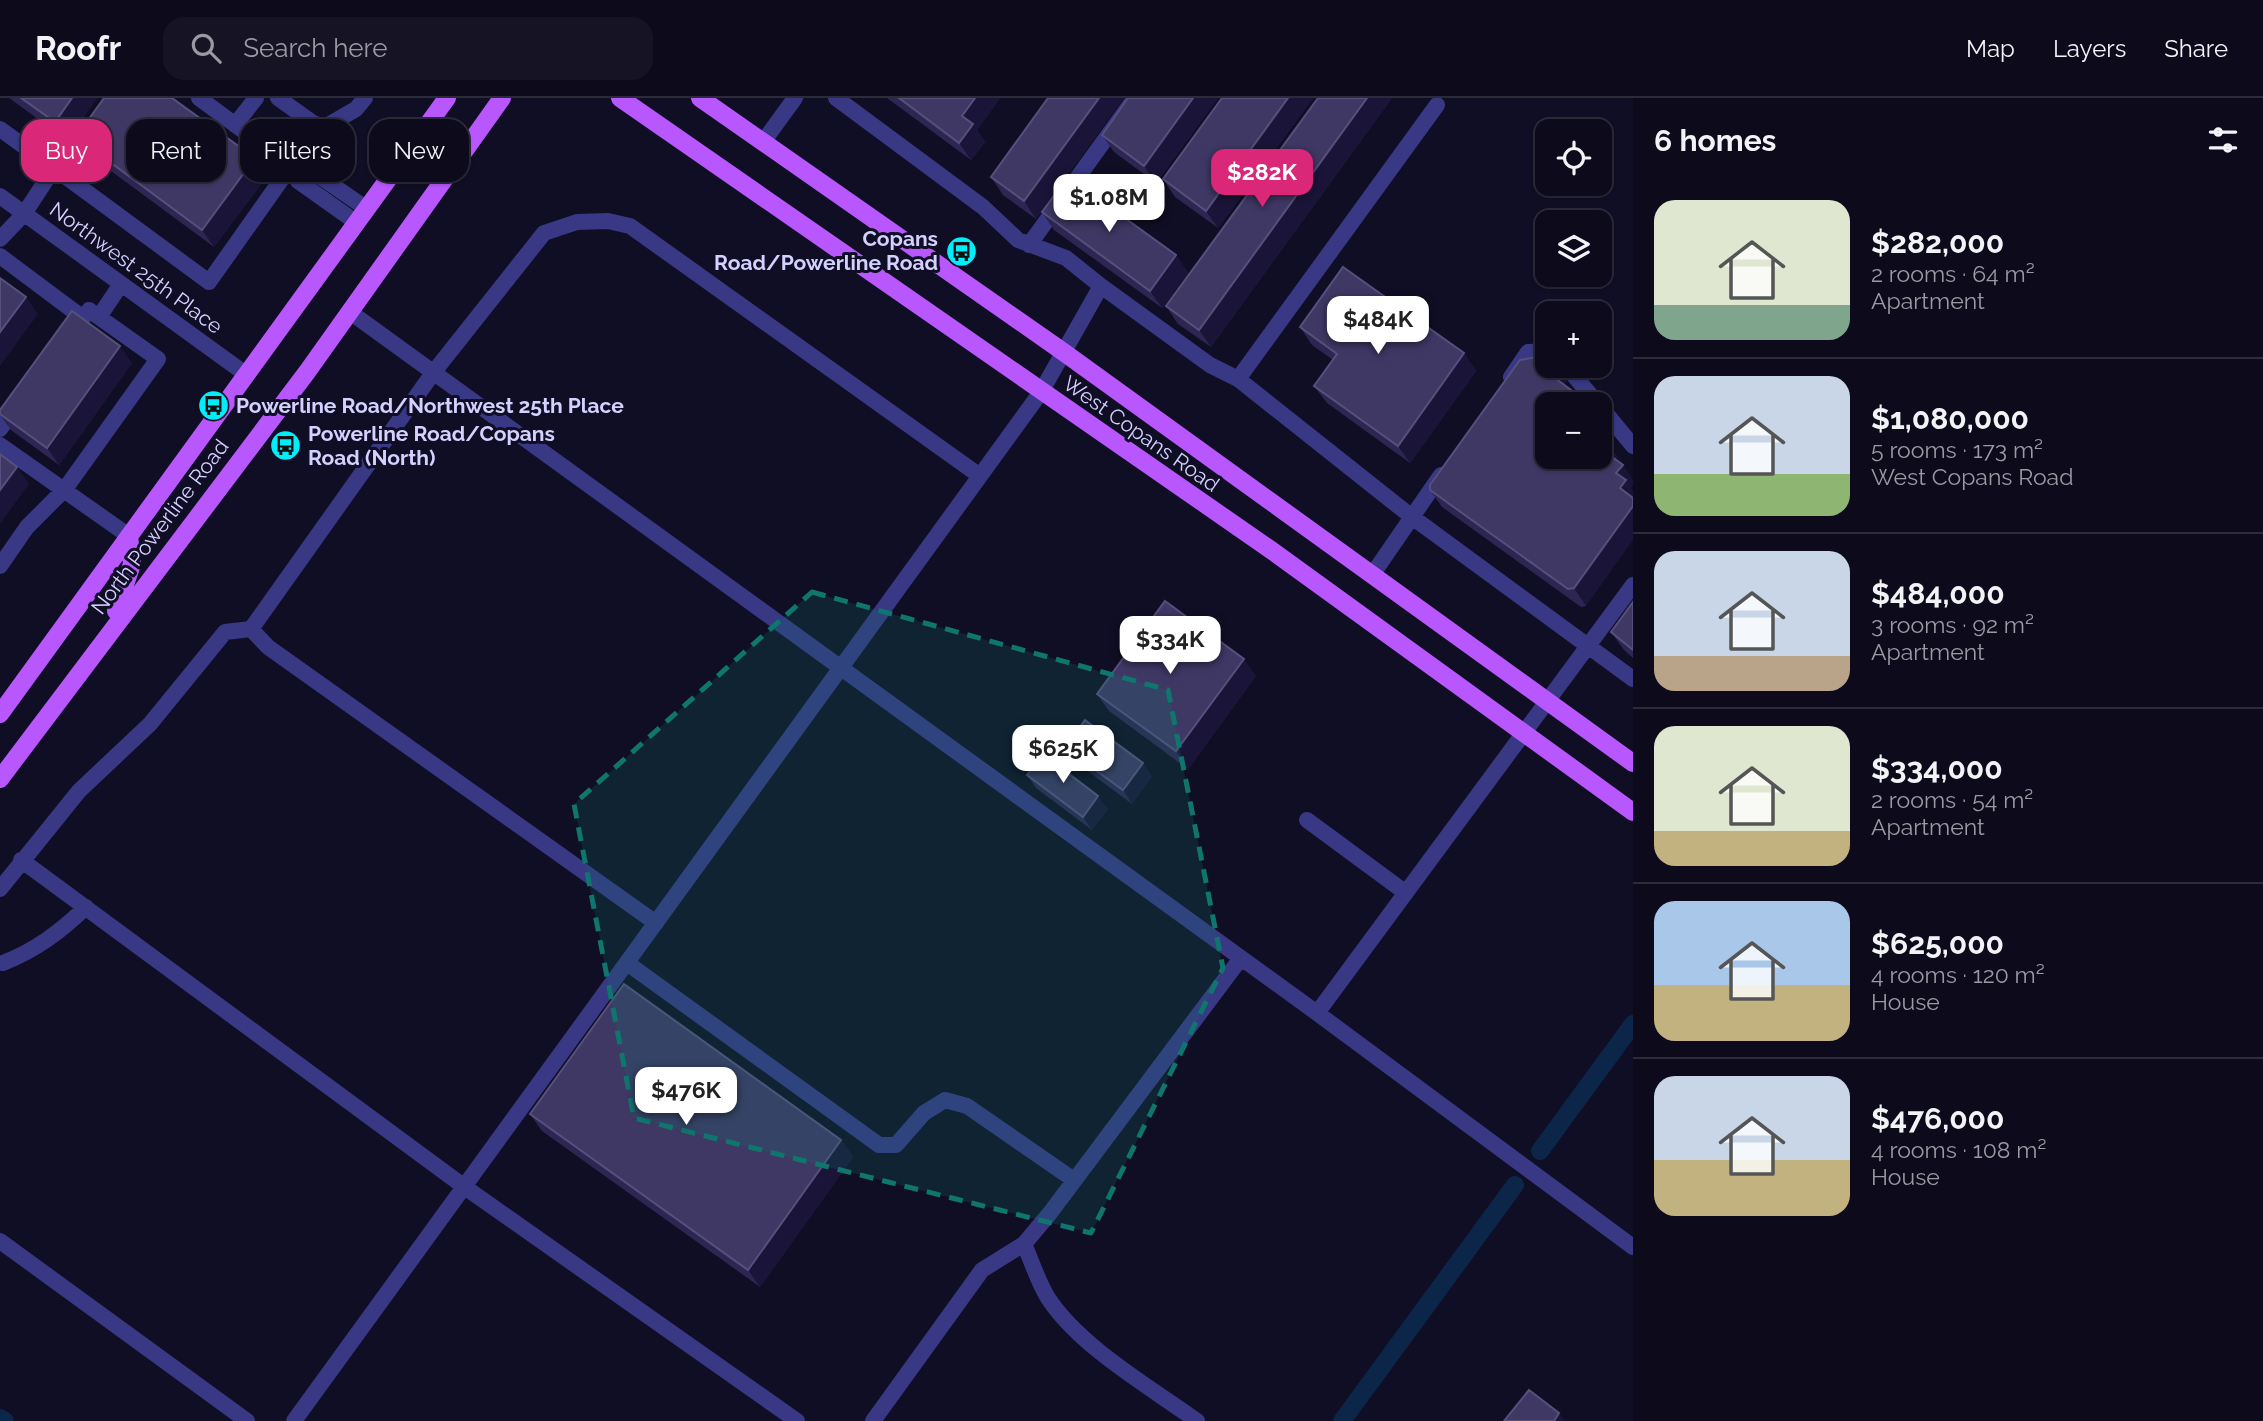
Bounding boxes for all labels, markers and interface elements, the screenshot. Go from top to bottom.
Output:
search box [163,17,653,80]
text: Roofr [35,29,121,68]
icon: search [187,29,225,67]
text: Search here [243,33,388,63]
text: Map [1966,34,2015,63]
text: Layers [2053,34,2126,63]
text: Share [2164,34,2228,63]
chip: Buy [21,119,112,182]
chip: Rent [126,119,226,182]
chip: Filters [240,119,355,182]
chip: New [369,119,469,182]
map controls [1535,119,1612,469]
button: locate [1535,119,1612,196]
icon: filters [2204,121,2242,159]
text: 6 homes [1654,123,1776,158]
pin: $282K [1213,150,1311,209]
text: $282K [1227,158,1297,185]
pin: $1.08M [1052,174,1166,234]
text: $1.08M [1069,183,1149,210]
street label: Northwest 25th Place [45,197,228,339]
button: layers [1535,210,1612,287]
text: $282,000 [1871,225,2004,260]
place label: Copans Road/Powerline Road [714,226,938,275]
icon: home [1710,228,1794,312]
bus stop icon: Copans Road/Powerline Road [944,234,978,268]
text: 2 rooms · 64 m² [1871,260,2035,287]
text: Apartment [1871,287,1985,314]
pin: $484K [1329,296,1427,356]
button: + [1535,301,1612,378]
text: $484K [1343,305,1413,332]
street label: West Copans Road [1058,370,1224,497]
bus stop icon: Powerline Road/Northwest 25th Place [196,389,230,423]
button: − [1535,392,1612,469]
place label: Powerline Road/Northwest 25th Place [236,393,624,418]
text: $1,080,000 [1871,401,2029,436]
icon: home [1710,404,1794,488]
place label: Powerline Road/Copans Road (North) [308,421,555,470]
bus stop icon: Powerline Road/Copans Road (North) [268,429,302,463]
street label: North Powerline Road [86,434,234,619]
text: 5 rooms · 173 m² [1871,436,2043,463]
text: West Copans Road [1871,463,2073,490]
text: $484,000 [1871,576,2005,611]
icon: home [1710,579,1794,663]
text: 3 rooms · 92 m² [1871,611,2034,638]
pin: $334K [1121,616,1219,676]
text: $334K [1136,625,1204,652]
text: Apartment [1871,638,1985,665]
pin: $625K [1014,726,1112,785]
text: $625K [1028,734,1098,761]
text: $334,000 [1871,751,2003,786]
icon: home [1710,754,1794,838]
text: 2 rooms · 54 m² [1871,786,2033,813]
text: Apartment [1871,813,1985,840]
text: $625,000 [1871,926,2004,961]
icon: home [1710,929,1794,1013]
text: 4 rooms · 120 m² [1871,961,2045,988]
text: House [1871,988,1940,1015]
pin: $476K [637,1068,735,1127]
text: $476K [651,1076,721,1103]
text: $476,000 [1871,1101,2004,1136]
icon: home [1710,1104,1794,1188]
text: 4 rooms · 108 m² [1871,1136,2046,1163]
text: House [1871,1163,1940,1190]

